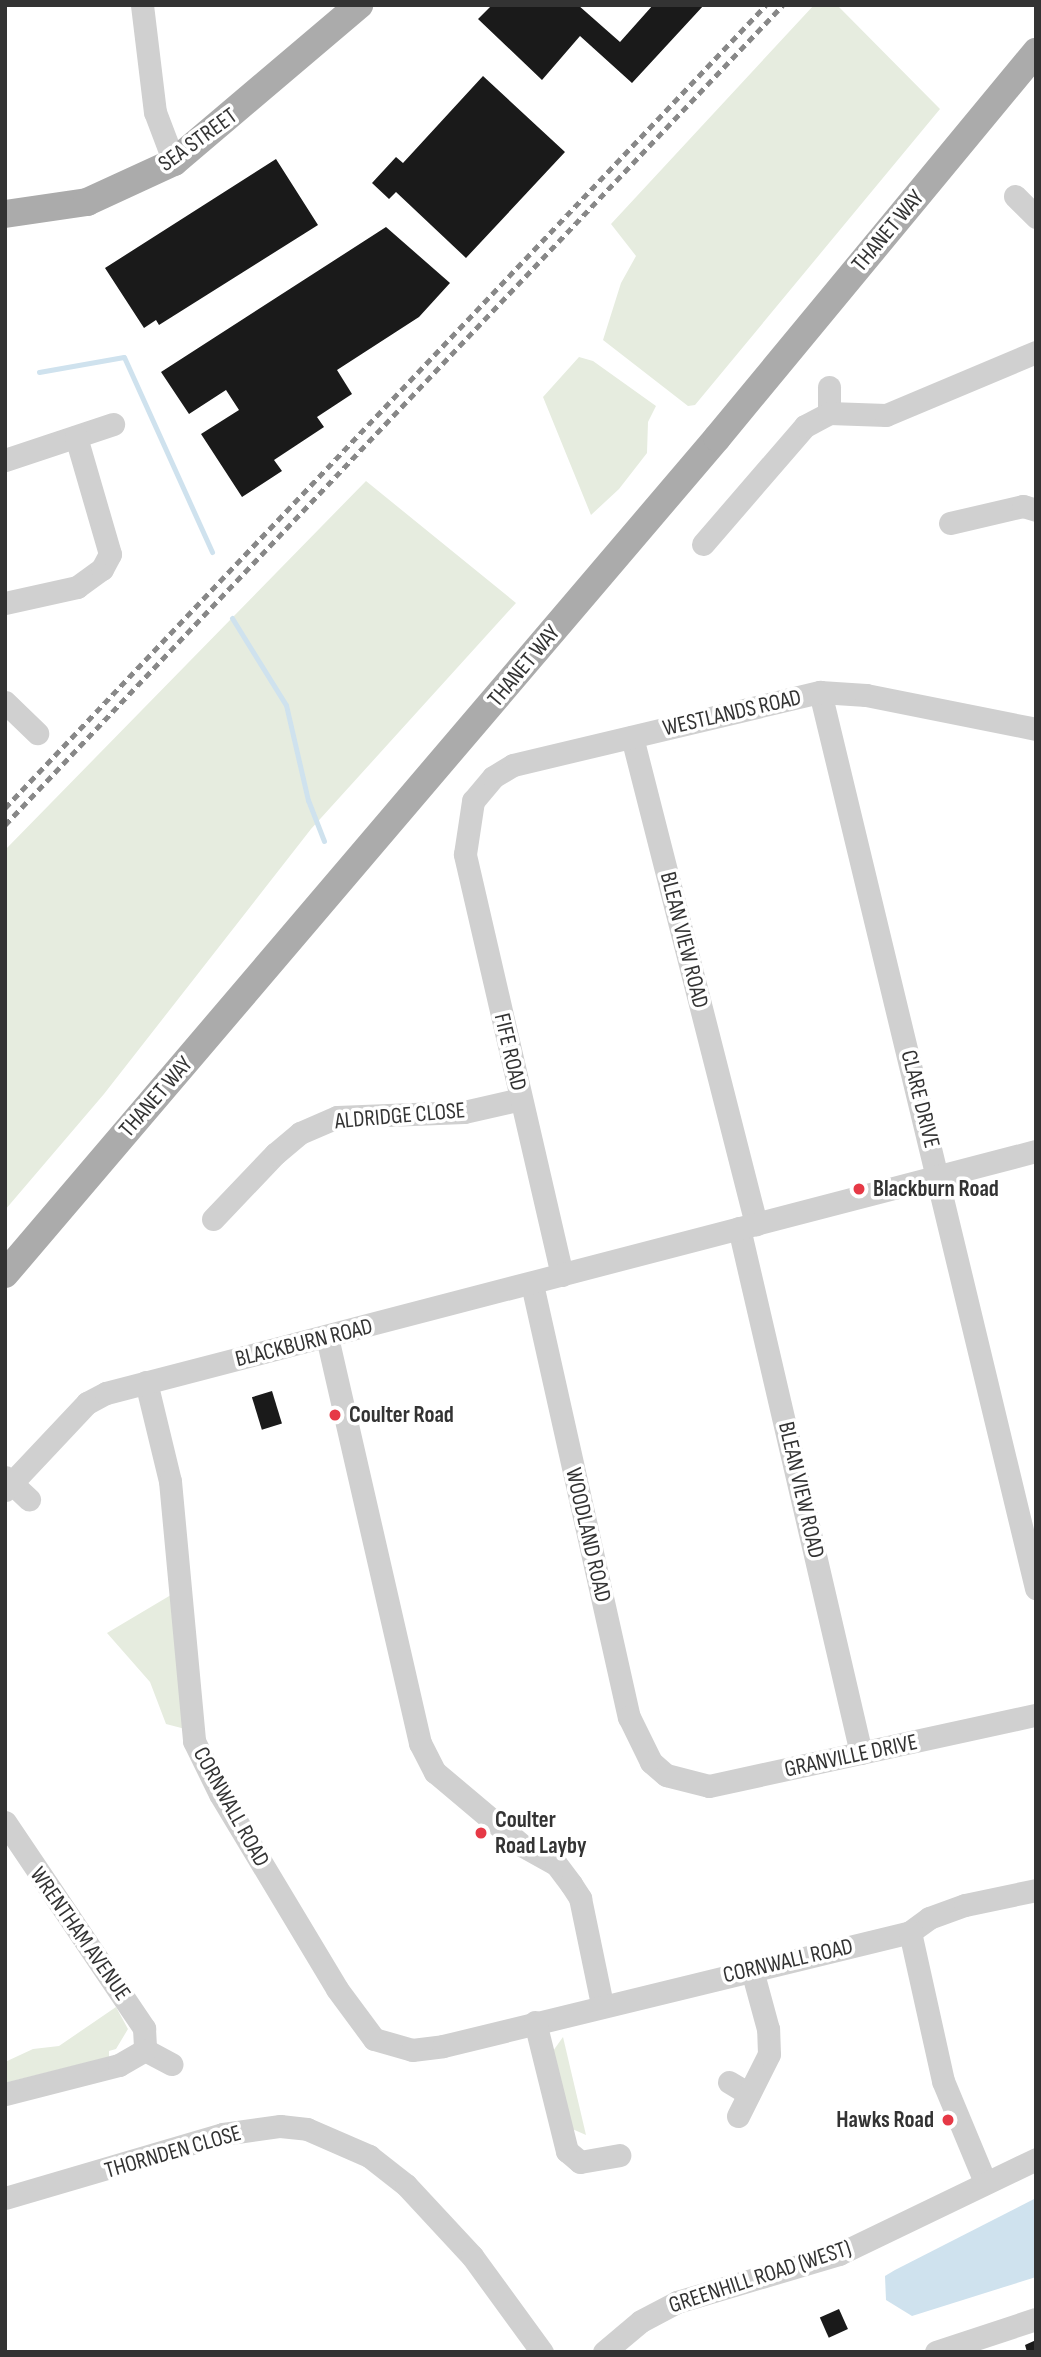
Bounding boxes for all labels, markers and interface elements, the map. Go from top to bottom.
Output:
street label: SEA STREET [153,102,243,178]
street label: THANET WAY [846,185,930,277]
street label: THANET WAY [482,620,566,712]
street label: WESTLANDS ROAD [660,684,804,742]
street label: BLEAN VIEW ROAD [654,869,714,1011]
street label: FIFE ROAD [488,1011,532,1093]
street label: CLARE DRIVE [895,1047,945,1151]
street label: THANET WAY [113,1051,199,1143]
street label: ALDRIDGE CLOSE [334,1097,466,1135]
place label: Blackburn Road [873,1175,999,1203]
marker: Blackburn Road [851,1181,867,1197]
street label: BLACKBURN ROAD [232,1313,376,1373]
place label: Coulter Road [349,1401,454,1429]
marker: Coulter Road [327,1407,343,1423]
street label: BLEAN VIEW ROAD [772,1419,830,1561]
street label: WOODLAND ROAD [559,1465,617,1605]
street label: GRANVILLE DRIVE [782,1728,920,1784]
street label: CORNWALL ROAD [187,1742,275,1872]
place label: Coulter Road Layby [495,1806,586,1860]
marker: Coulter Road Layby [473,1825,489,1841]
street label: WRENTHAM AVENUE [24,1862,136,2006]
street label: CORNWALL ROAD [720,1933,856,1989]
place label: Hawks Road [836,2106,934,2134]
marker: Hawks Road [940,2112,956,2128]
street label: THORNDEN CLOSE [102,2119,244,2185]
street label: GREENHILL ROAD (WEST) [665,2235,855,2319]

